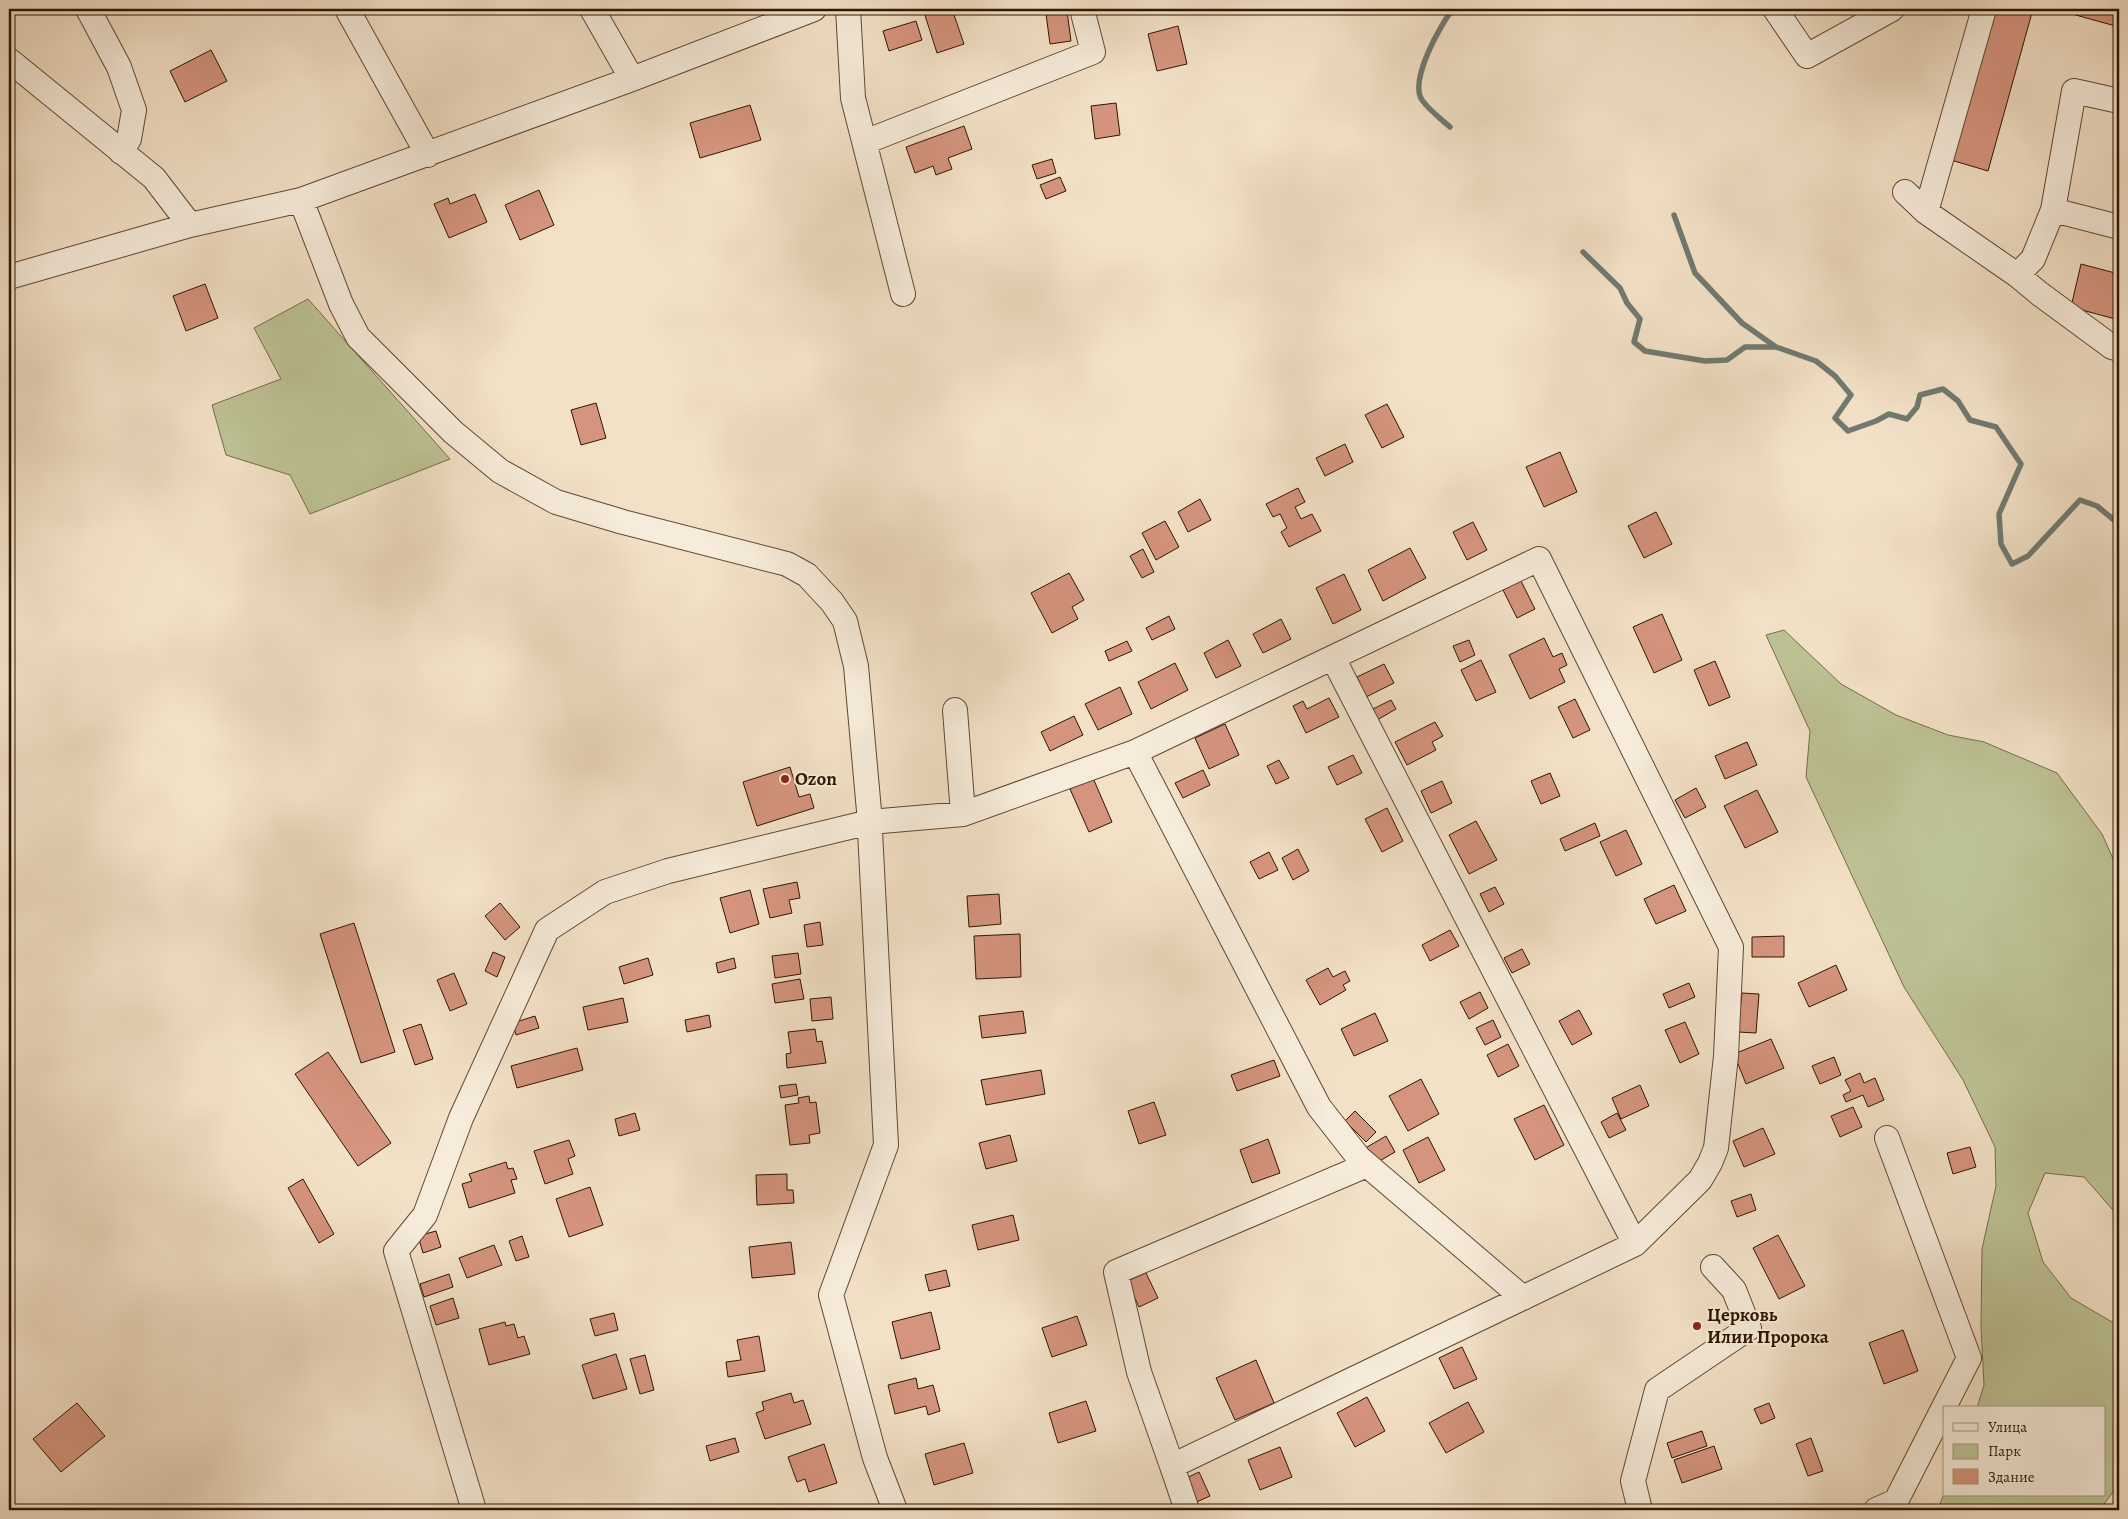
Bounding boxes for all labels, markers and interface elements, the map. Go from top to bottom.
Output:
place label: Ozon [795,766,837,792]
marker: Ozon [779,773,791,785]
place label: Церковь Илии Пророка [1707,1302,1830,1350]
marker: Церковь Илии Пророка [1691,1320,1703,1332]
legend [1943,1406,2106,1496]
text: Улица [1988,1417,2027,1437]
text: Парк [1988,1441,2021,1461]
text: Здание [1988,1467,2035,1487]

